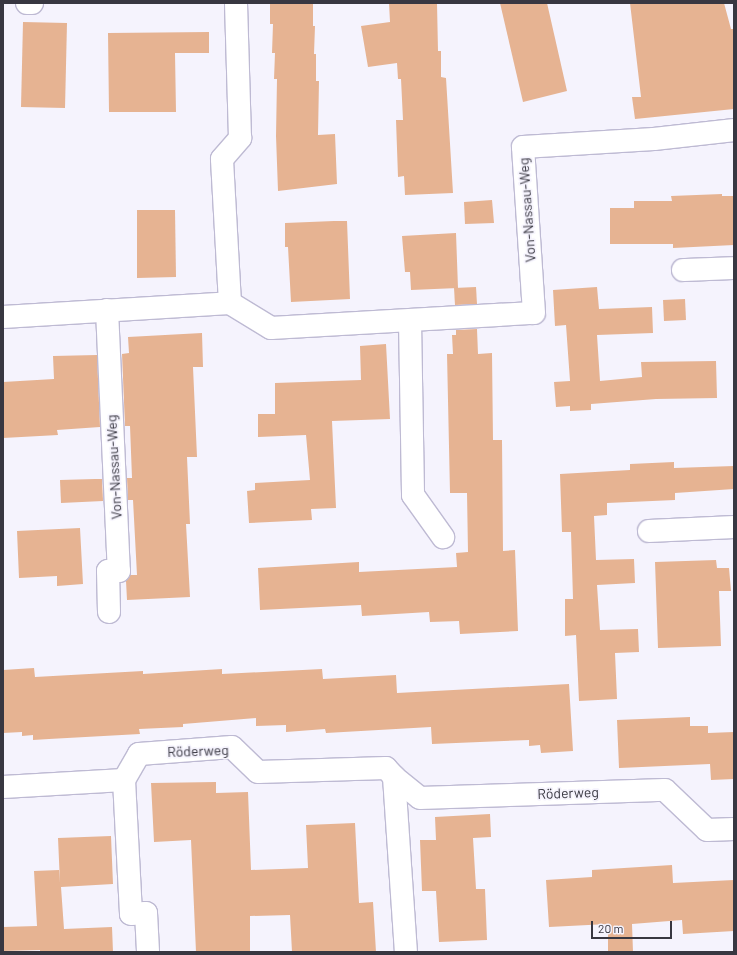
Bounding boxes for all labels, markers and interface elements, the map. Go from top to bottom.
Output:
street label: Von-Nassau-Weg [515,157,539,263]
street label: Von-Nassau-Weg [103,414,125,520]
street label: Röderweg [167,742,229,760]
street label: Röderweg [537,784,599,802]
scale bar [593,913,674,939]
text: 20 m [598,921,624,935]

